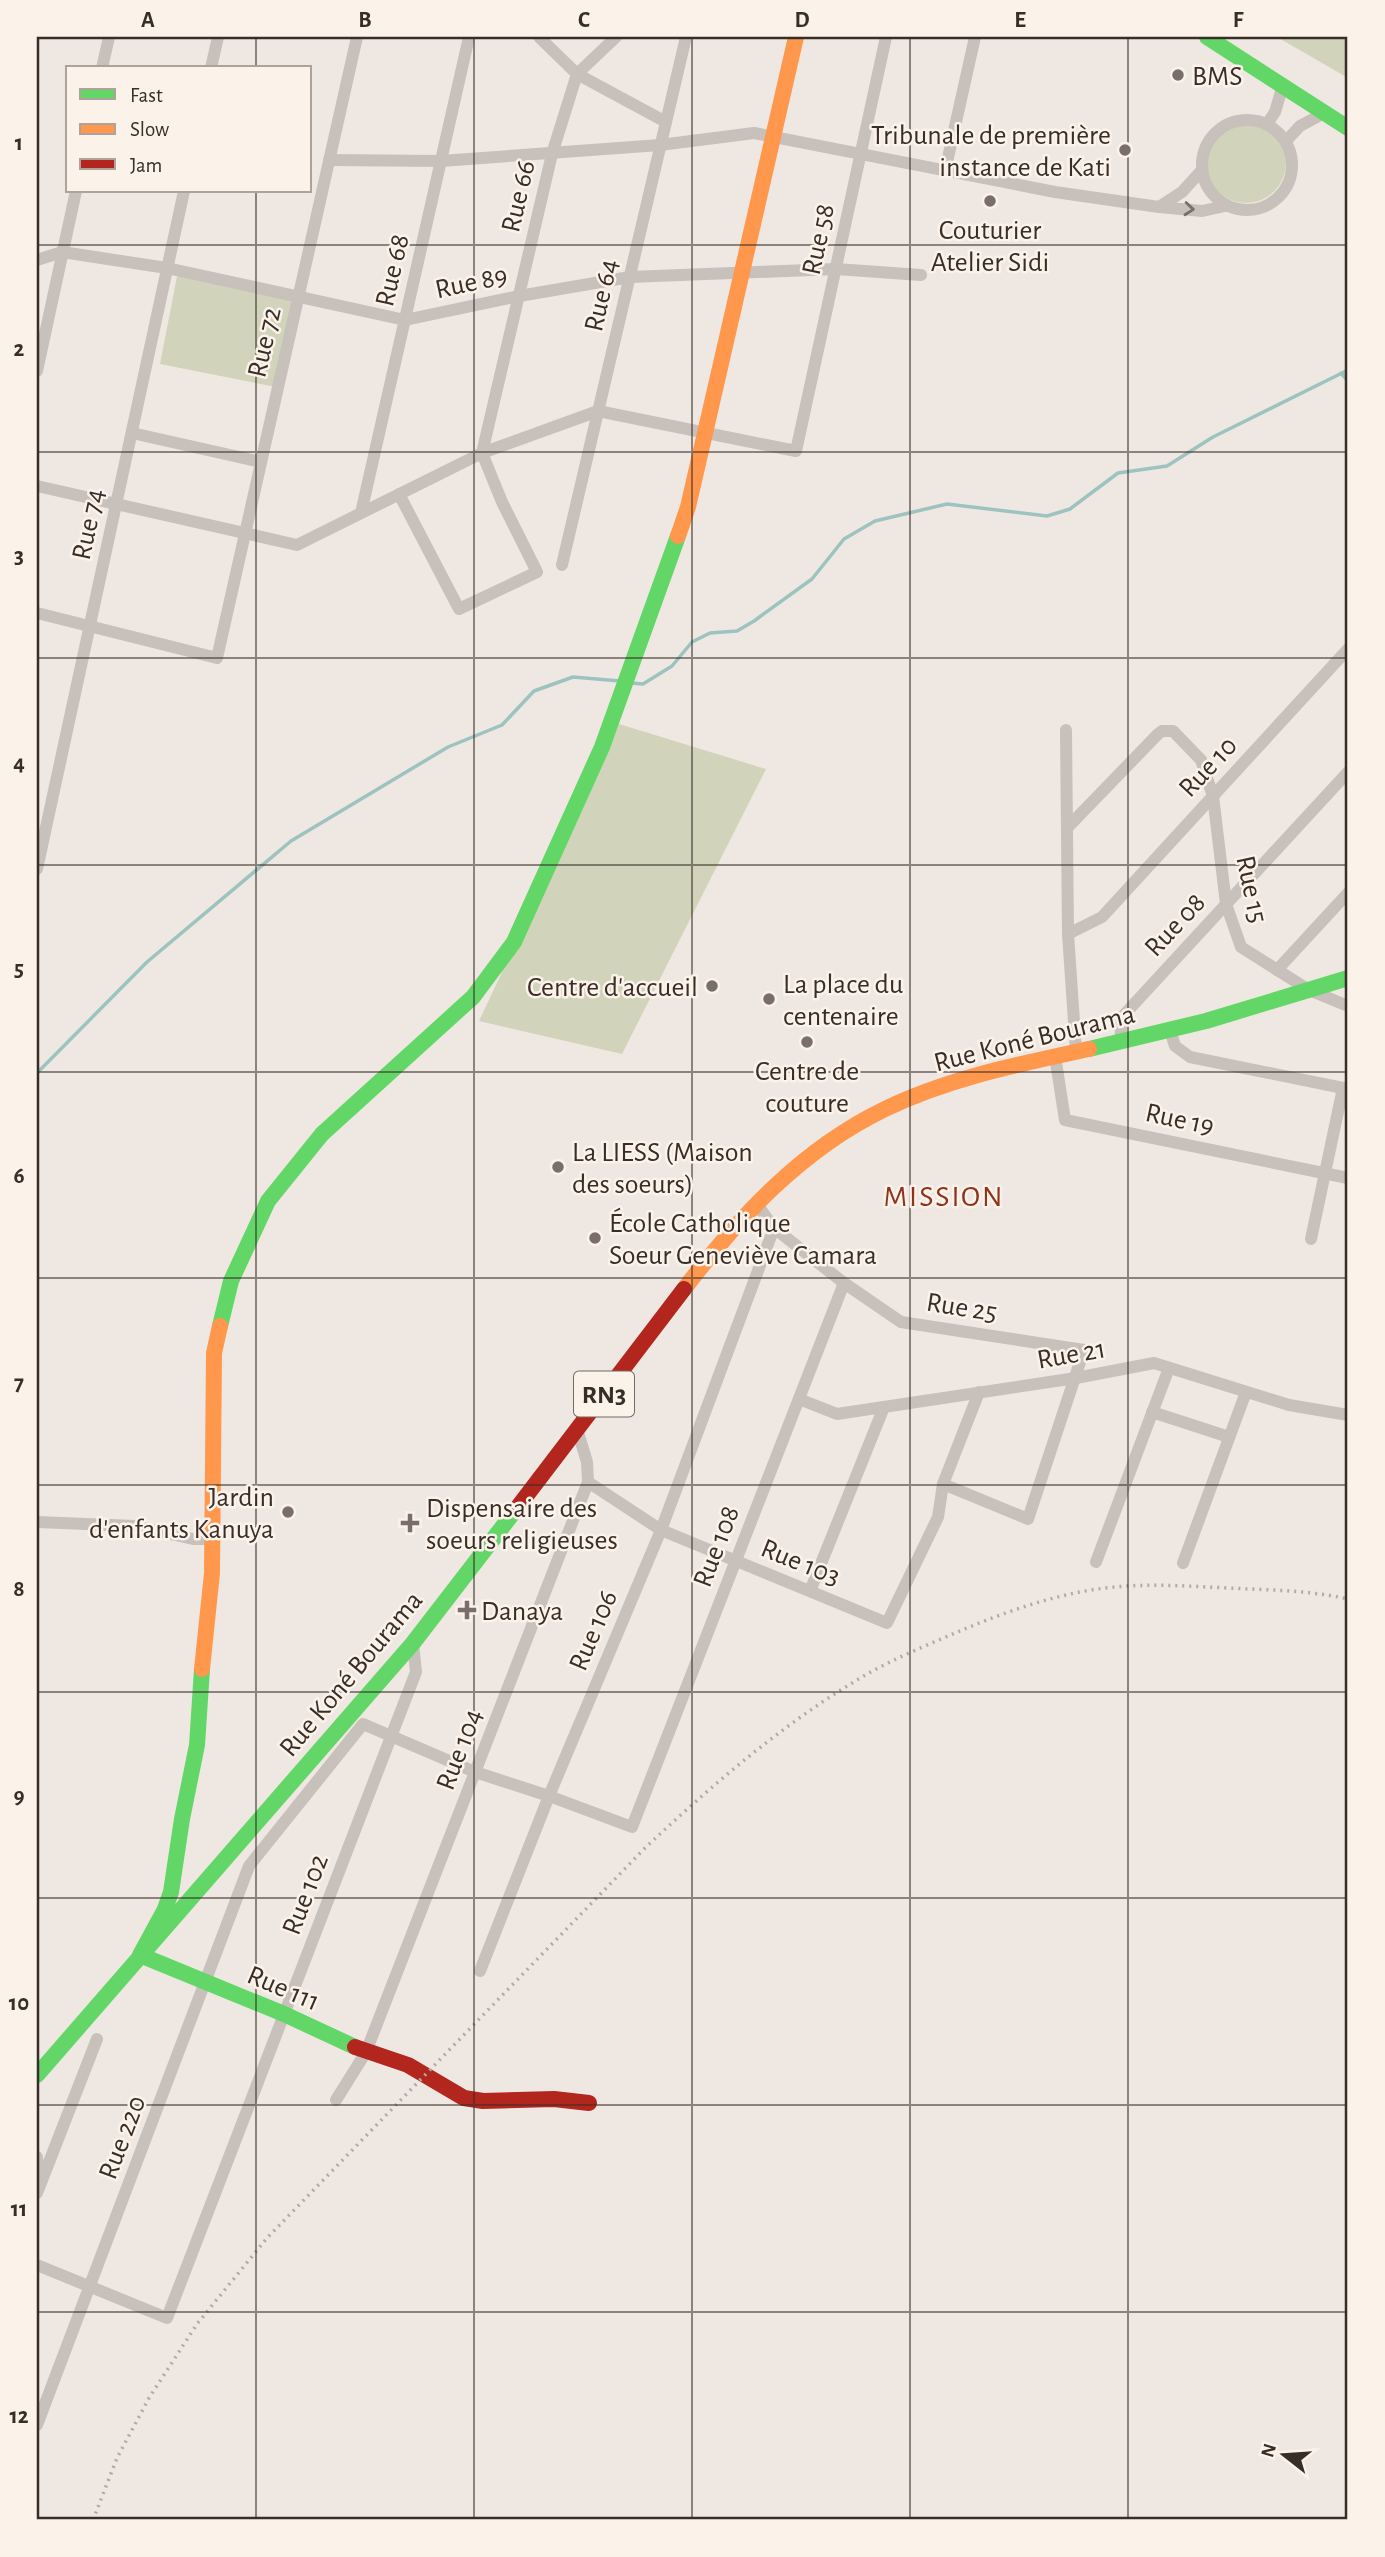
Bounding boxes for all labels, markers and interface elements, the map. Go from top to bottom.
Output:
text: A [141,9,155,32]
text: B [358,9,372,32]
text: C [578,9,590,32]
text: D [794,9,810,32]
text: E [1014,9,1026,32]
text: F [1233,9,1244,32]
place label: BMS [1192,63,1242,91]
legend [66,66,312,192]
marker: BMS [1170,67,1186,83]
text: Fast [130,85,163,106]
text: Slow [130,119,169,140]
place label: Tribunale de première instance de Kati [871,122,1111,182]
text: 1 [15,132,23,155]
marker: Tribunale de première instance de Kati [1117,142,1133,158]
text: Jam [130,155,162,176]
street label: Rue 66 [497,158,541,235]
marker: Couturier Atelier Sidi [982,193,998,209]
street label: Rue 58 [798,201,840,277]
one-way arrow [1184,201,1195,216]
place label: Couturier Atelier Sidi [931,217,1049,277]
street label: Rue 68 [371,232,415,309]
street label: Rue 64 [580,257,624,334]
street label: Rue 89 [433,262,510,304]
street label: Rue 72 [243,305,287,380]
text: 2 [14,338,25,361]
street label: Rue 74 [68,486,110,562]
text: 3 [14,545,24,568]
street label: Rue 10 [1174,732,1243,803]
text: 4 [13,752,25,775]
street label: Rue 15 [1230,853,1272,926]
street label: Rue 08 [1140,888,1211,962]
text: 5 [14,958,24,981]
place label: La place du centenaire [783,971,903,1031]
place label: Centre d'accueil [527,974,698,1002]
marker: Centre d'accueil [704,978,720,994]
marker: La place du centenaire [761,991,777,1007]
street label: Rue Koné Bourama [931,1000,1138,1077]
marker: Centre de couture [799,1034,815,1050]
place label: Centre de couture [755,1058,859,1118]
street label: Rue 19 [1143,1099,1217,1141]
place label: La LIESS (Maison des soeurs) [572,1139,753,1199]
marker: La LIESS (Maison des soeurs) [550,1159,566,1175]
text: 6 [13,1165,25,1188]
district label: MISSION [883,1182,1005,1212]
place label: École Catholique Soeur Geneviève Camara [609,1207,877,1270]
marker: École Catholique Soeur Geneviève Camara [587,1230,603,1246]
street label: Rue 25 [924,1289,999,1327]
street label: Rue 21 [1035,1335,1108,1375]
text: 7 [14,1372,24,1395]
road number: RN3 [574,1372,634,1416]
place label: Jardin d'enfants Kanuya [89,1484,274,1544]
place label: Dispensaire des soeurs religieuses [426,1495,618,1555]
street label: Rue 108 [689,1502,745,1591]
marker: Jardin d'enfants Kanuya [280,1504,296,1520]
marker: Dispensaire des soeurs religieuses [400,1513,420,1533]
street label: Rue 103 [757,1534,844,1591]
text: 8 [13,1578,25,1601]
street label: Rue Koné Bourama [275,1586,429,1762]
street label: Rue 106 [564,1586,623,1675]
place label: Danaya [481,1598,563,1626]
marker: Danaya [459,1602,475,1618]
street label: Rue 104 [432,1705,488,1794]
text: 9 [13,1785,25,1808]
street label: Rue 102 [278,1851,334,1939]
street label: Rue 111 [243,1961,324,2017]
text: 10 [9,1992,29,2015]
street label: Rue 220 [94,2092,152,2183]
text: 11 [11,2198,27,2221]
text: 12 [9,2405,29,2428]
north arrow [1248,2420,1318,2490]
text: N [1258,2441,1280,2460]

